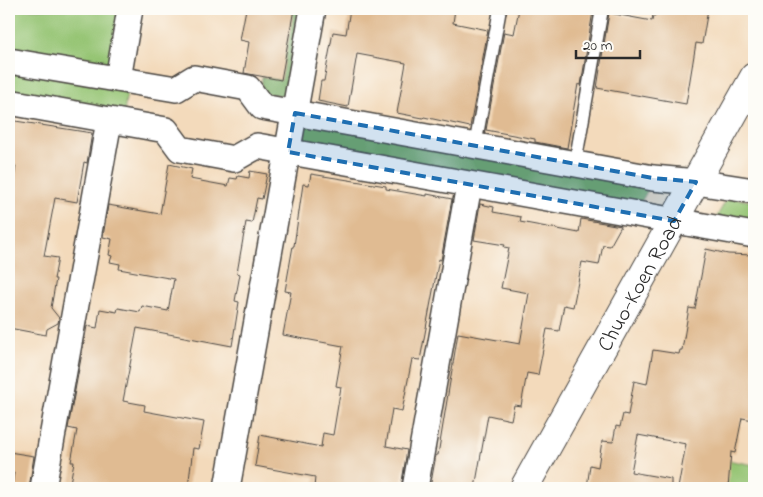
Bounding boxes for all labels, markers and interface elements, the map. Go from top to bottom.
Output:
scale bar [576,28,639,60]
text: 20 m [583,35,613,57]
street label: Chuo-Koen Road [591,211,692,358]

